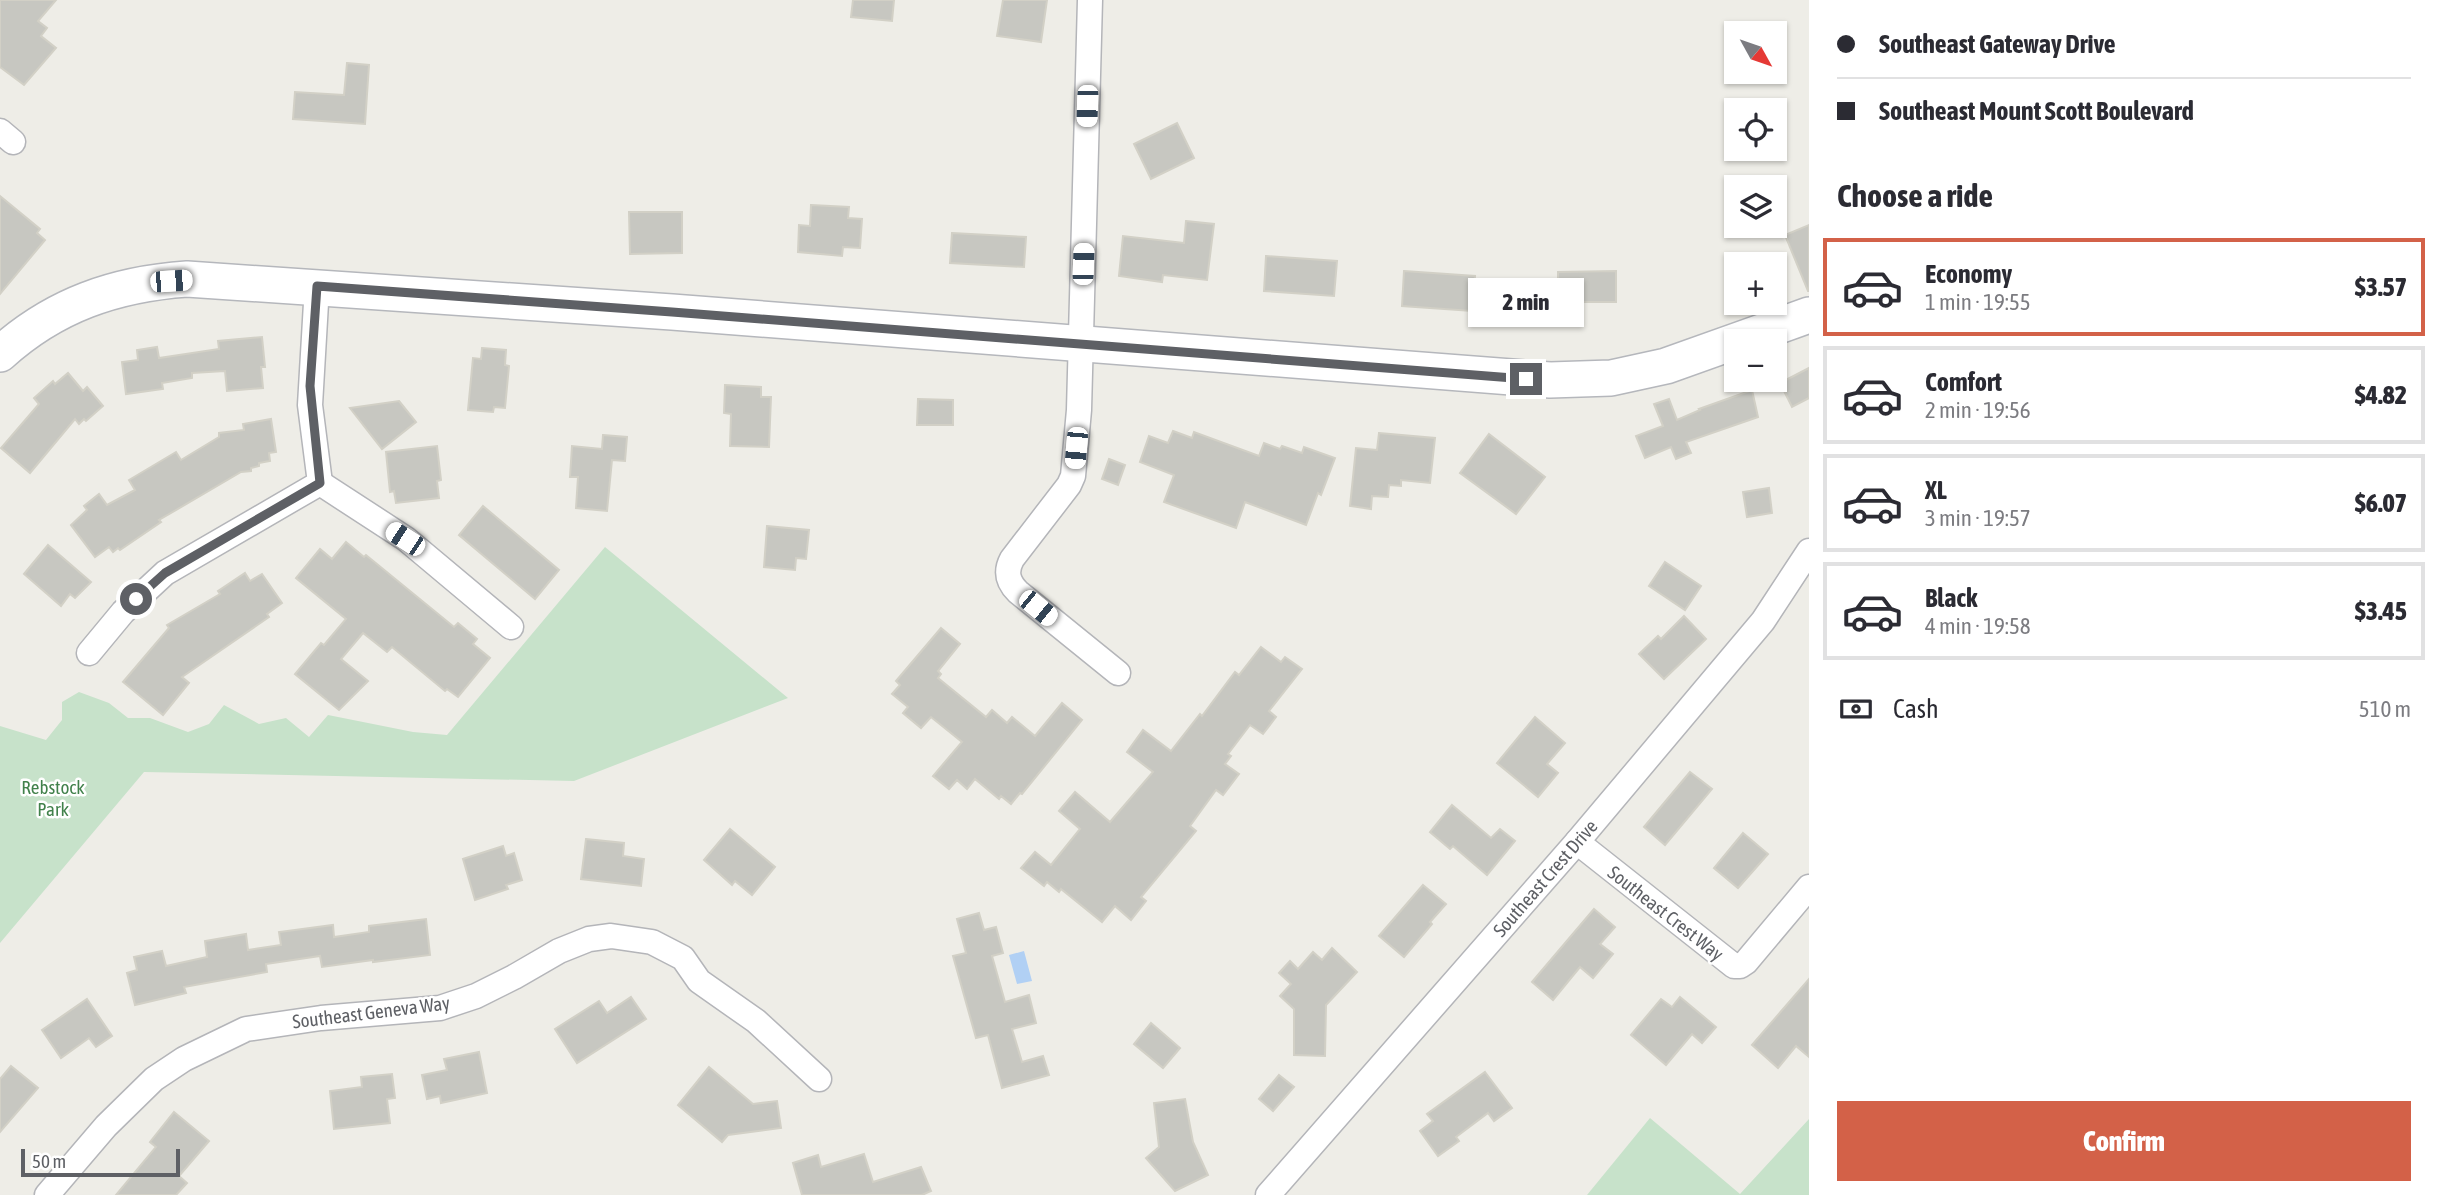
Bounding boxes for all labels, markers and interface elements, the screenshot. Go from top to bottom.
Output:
north arrow [1724,21,1787,84]
map controls [1724,21,1787,392]
text: Southeast Gateway Drive [1879,29,2116,59]
car [1076,85,1099,127]
text: Southeast Mount Scott Boulevard [1879,96,2194,126]
button: locate [1724,98,1787,161]
button: layers [1724,175,1787,238]
text: Choose a ride [1837,177,1993,214]
car [1072,243,1095,285]
button: + [1724,252,1787,315]
icon: car [1841,256,1904,319]
text: Economy [1925,259,2012,289]
car [150,269,193,293]
text: $3.57 [2355,272,2407,302]
callout: 2 min [1468,278,1584,326]
text: 2 min [1503,289,1549,315]
text: 1 min · 19:55 [1925,289,2031,315]
button: − [1724,329,1787,392]
route end [1510,363,1542,395]
icon: car [1841,364,1904,427]
text: Comfort [1925,367,2002,397]
text: $4.82 [2355,380,2407,410]
text: 2 min · 19:56 [1925,397,2031,423]
car [1064,426,1089,470]
icon: car [1841,472,1904,535]
text: XL [1925,475,1947,505]
text: $6.07 [2355,488,2407,518]
text: 3 min · 19:57 [1925,505,2031,531]
car [382,519,429,559]
icon: car [1841,580,1904,643]
route start [120,583,152,615]
text: Black [1925,583,1977,613]
car [1016,587,1061,629]
text: $3.45 [2355,596,2407,626]
text: 4 min · 19:58 [1925,613,2031,639]
icon: cash [1837,690,1875,728]
text: Cash [1893,694,1939,724]
text: 510 m [2359,696,2411,722]
park label: Rebstock Park [21,776,85,820]
street label: Southeast Crest Drive [1488,815,1602,941]
street label: Southeast Crest Way [1604,861,1728,965]
street label: Southeast Geneva Way [291,991,451,1033]
button: Confirm [1837,1101,2411,1181]
scale bar [21,1146,180,1178]
text: 50 m [32,1150,66,1172]

